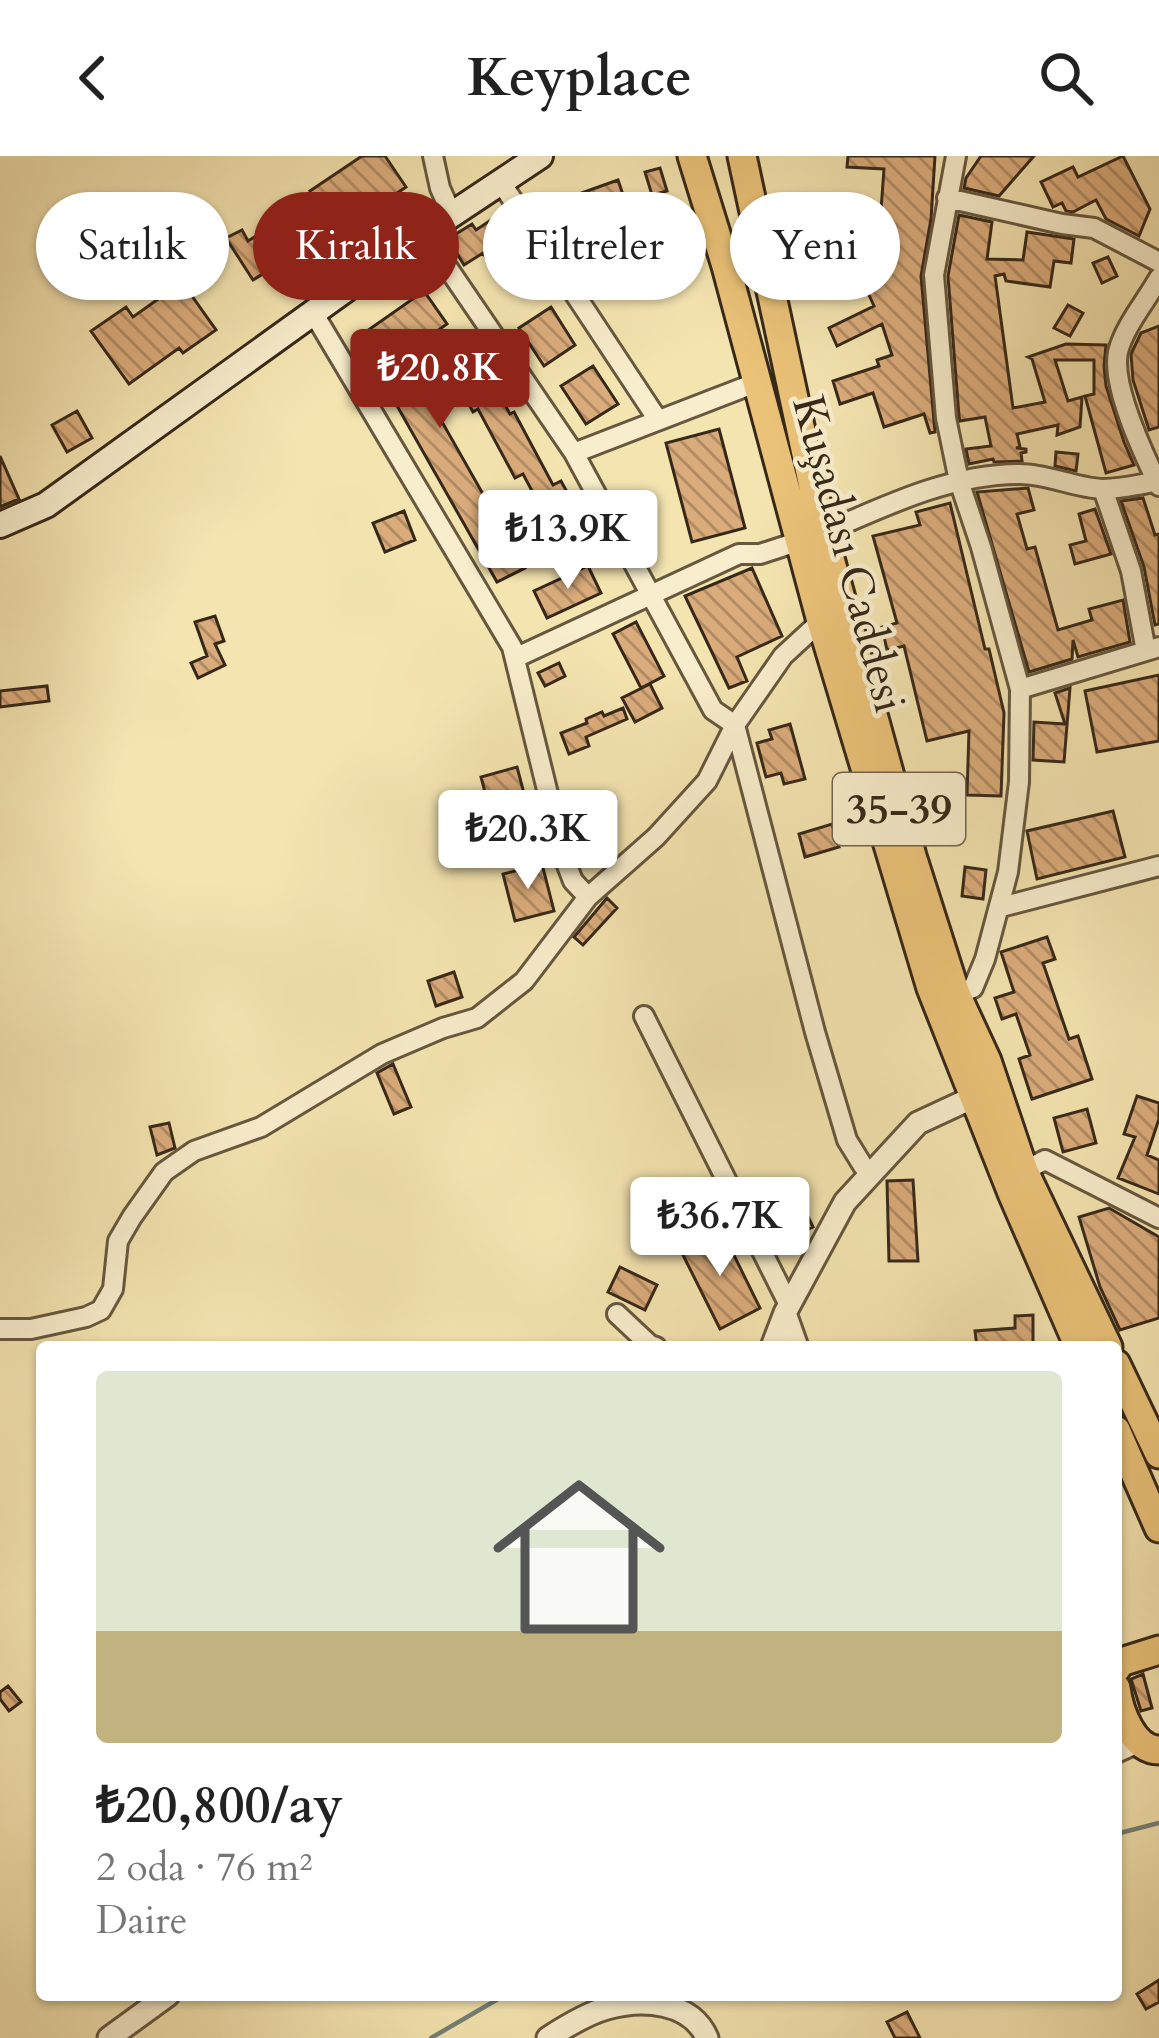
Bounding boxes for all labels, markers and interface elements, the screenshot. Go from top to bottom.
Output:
text: Keyplace [467,42,692,115]
icon: back [60,45,126,111]
icon: search [1033,45,1099,111]
chip: Satılık [36,192,229,300]
chip: Kiralık [253,192,459,300]
chip: Filtreler [483,192,706,300]
chip: Yeni [730,192,900,300]
pin: ₺20.8K [342,329,538,431]
text: ₺20.8K [377,341,503,394]
street label: Kuşadası Caddesi [777,389,921,719]
pin: ₺13.9K [470,490,666,592]
text: ₺13.9K [505,502,631,555]
road number: 35-39 [833,773,965,845]
pin: ₺20.3K [430,790,626,892]
text: ₺20.3K [465,802,591,855]
pin: ₺36.7K [622,1177,818,1279]
text: ₺36.7K [657,1189,783,1242]
icon: home [471,1449,687,1665]
text: ₺20,800/ay [96,1771,343,1841]
text: 2 oda · 76 m² [96,1841,312,1894]
text: Daire [96,1894,187,1947]

